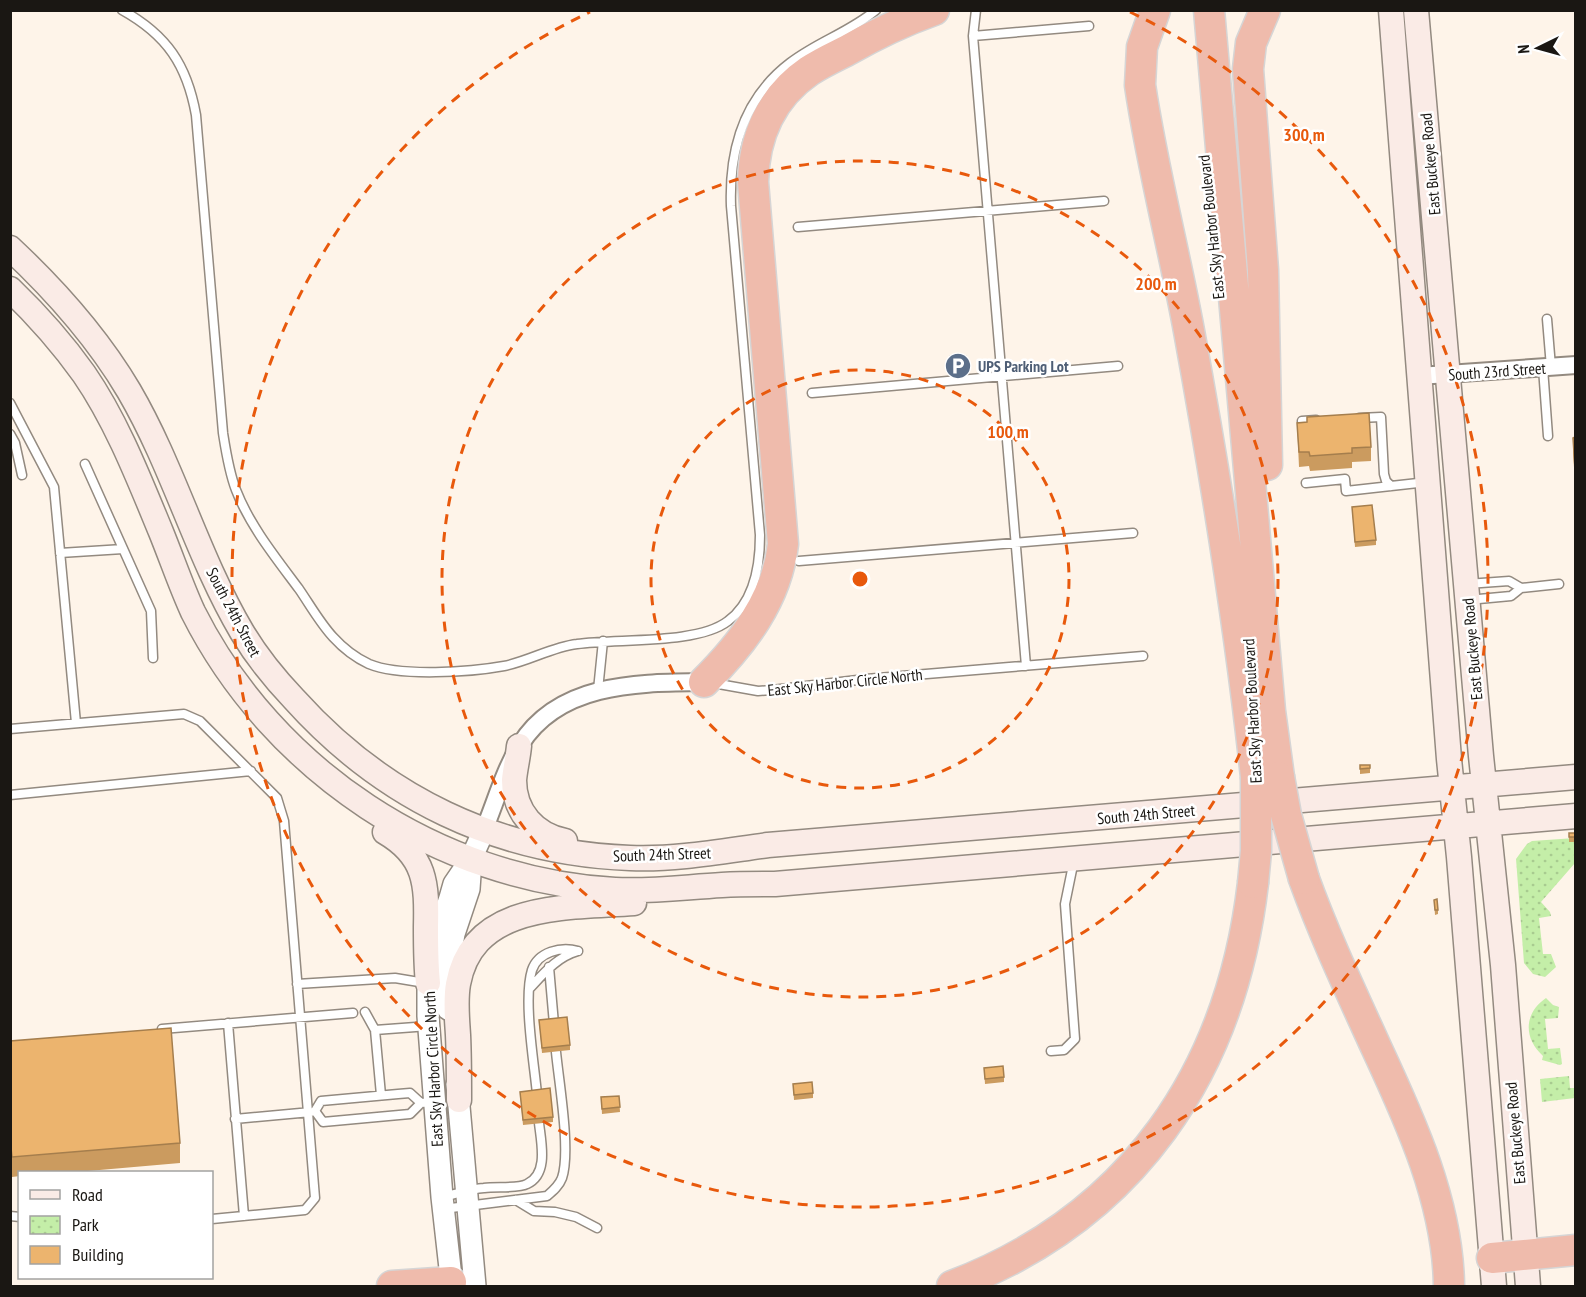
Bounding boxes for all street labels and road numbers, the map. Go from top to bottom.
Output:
street label: East Buckeye Road [1416,112,1444,216]
street label: East Sky Harbor Boulevard [1193,154,1229,300]
street label: South 23rd Street [1448,358,1547,384]
street label: South 24th Street [202,564,266,660]
street label: East Buckeye Road [1458,597,1486,701]
street label: East Sky Harbor Boulevard [1238,638,1266,784]
street label: East Sky Harbor Circle North [766,664,924,700]
street label: South 24th Street [1096,800,1196,828]
street label: South 24th Street [613,842,712,866]
street label: East Sky Harbor Circle North [419,991,447,1147]
street label: East Buckeye Road [1501,1081,1529,1185]

